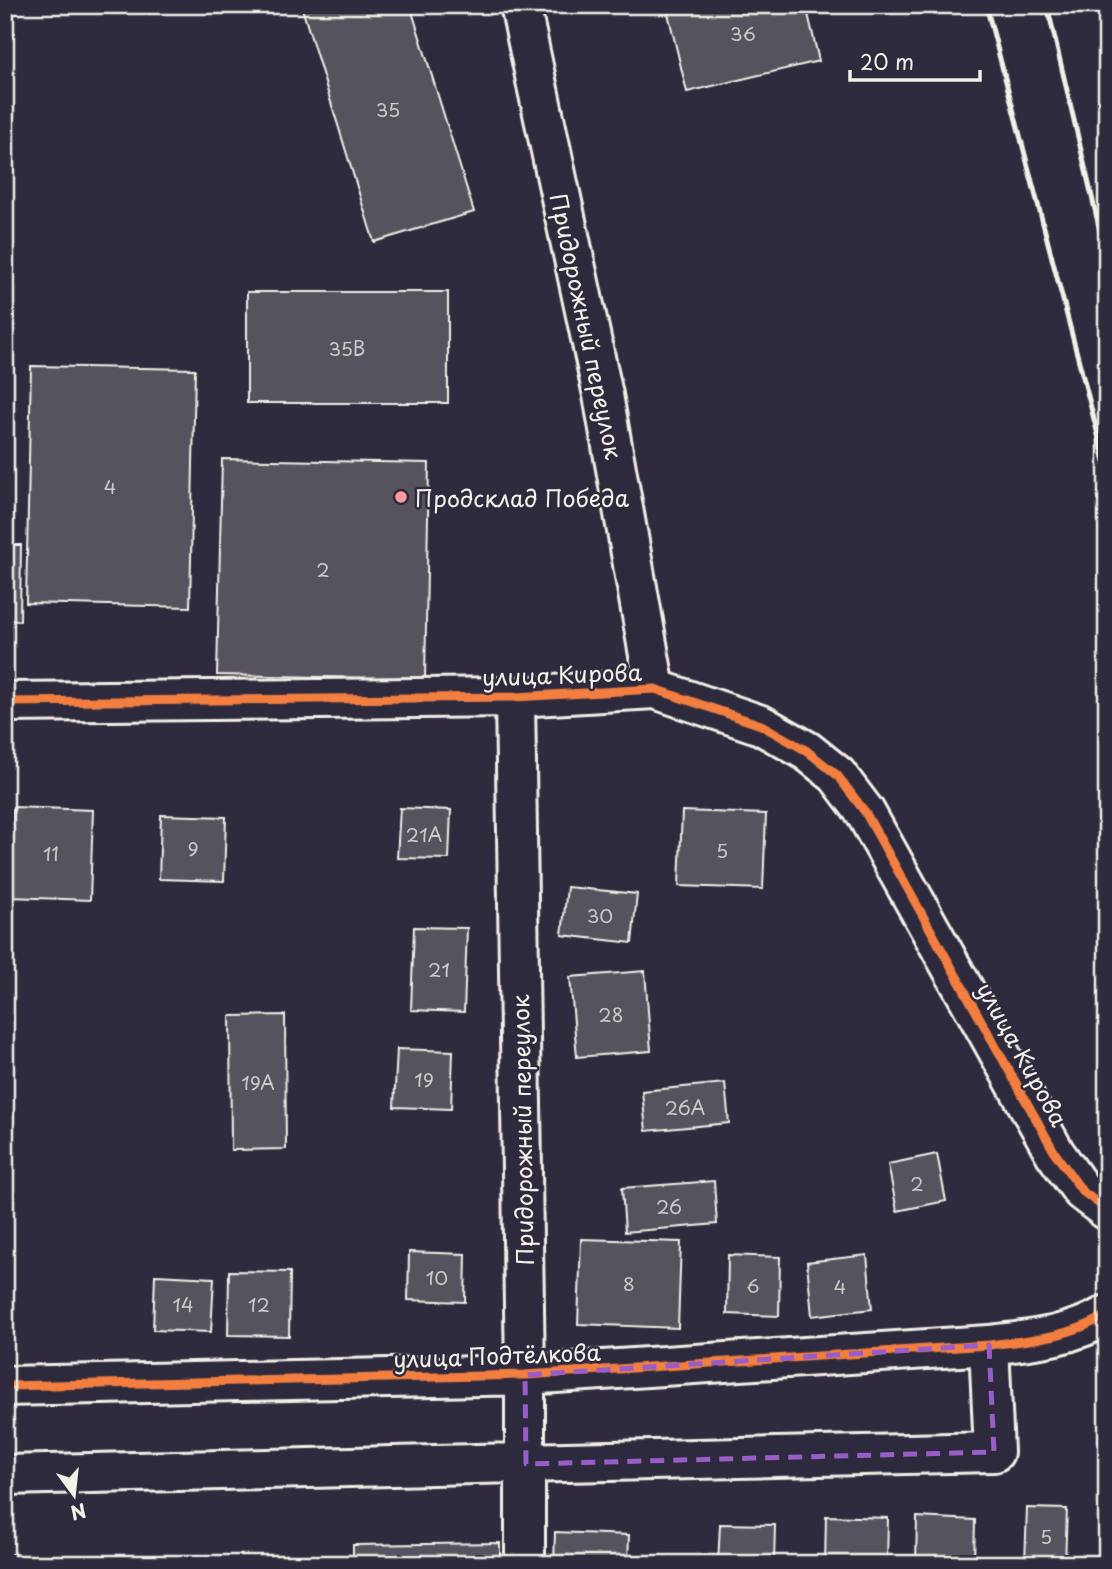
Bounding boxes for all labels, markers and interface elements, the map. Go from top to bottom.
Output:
house number: 36 [730,19,756,47]
scale bar [850,38,979,82]
text: 20 m [860,45,914,77]
house number: 35 [376,95,400,123]
street label: Придорожный переулок [542,190,632,463]
house number: 35В [329,334,365,362]
house number: 4 [104,472,116,500]
place label: Продсклад Победа [415,480,630,515]
marker: Продсклад Победа [393,489,409,505]
house number: 2 [316,555,330,583]
street label: улица Кирова [481,654,643,694]
house number: 21А [406,820,442,848]
house number: 9 [187,834,199,862]
house number: 5 [716,836,728,864]
house number: 11 [43,839,59,867]
house number: 30 [587,901,613,929]
house number: 21 [428,955,450,983]
street label: улица Кирова [969,975,1077,1133]
street label: Придорожный переулок [502,994,542,1266]
house number: 28 [598,1000,624,1028]
house number: 19 [414,1065,434,1093]
house number: 19А [241,1068,275,1096]
house number: 26А [665,1093,705,1121]
house number: 2 [910,1169,924,1197]
house number: 26 [656,1192,682,1220]
house number: 10 [426,1263,448,1291]
house number: 8 [623,1269,635,1297]
house number: 6 [746,1271,760,1299]
house number: 4 [834,1272,846,1300]
house number: 14 [172,1290,194,1318]
house number: 12 [248,1290,270,1318]
street label: улица Подтёлкова [393,1334,602,1376]
north arrow [38,1460,108,1530]
text: N [68,1497,90,1528]
house number: 5 [1040,1522,1052,1550]

